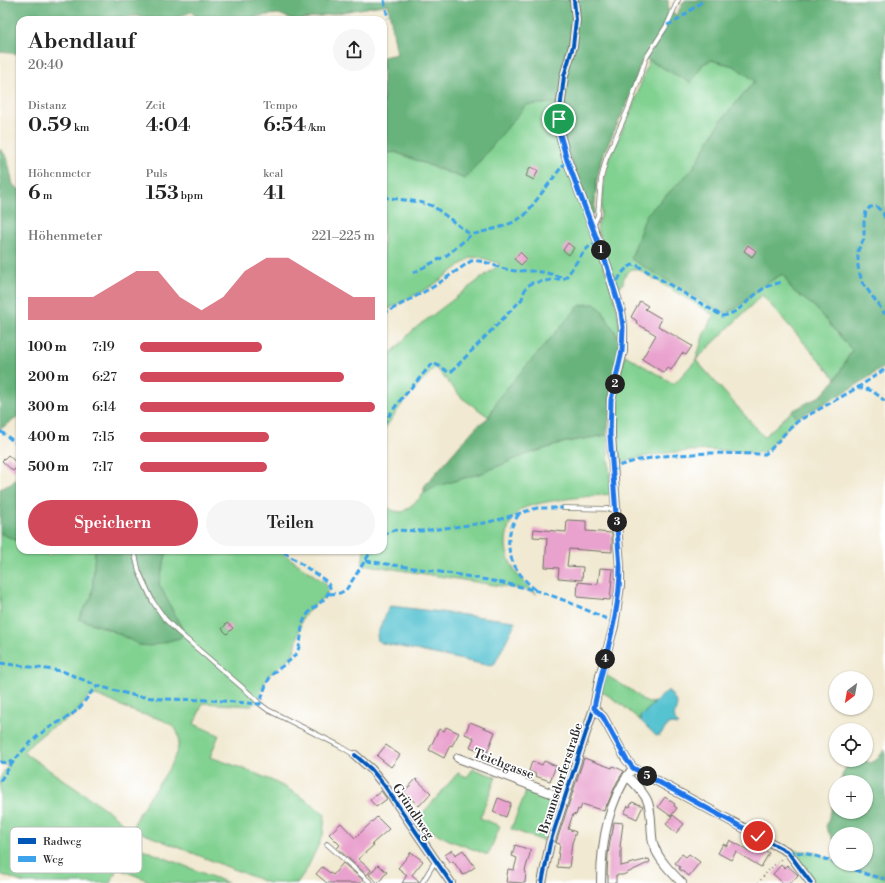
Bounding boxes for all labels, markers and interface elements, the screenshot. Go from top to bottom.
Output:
text: Abendlauf [28,28,135,55]
button: share [333,29,375,71]
text: 20:40 [28,57,63,73]
text: Distanz [28,99,67,113]
text: Zeit [146,99,166,113]
text: Tempo [263,99,298,113]
pin [542,102,576,136]
icon: arrive [548,108,570,130]
text: 0.59 [28,113,72,138]
text: 4:04 [146,113,191,138]
text: 6:54 [263,113,306,138]
text: km [72,121,89,135]
text: /km [306,121,326,135]
text: Höhenmeter [28,167,91,181]
text: Puls [146,167,168,181]
text: kcal [263,167,283,181]
text: 6 [28,181,40,206]
text: 153 [146,181,179,206]
text: 41 [263,181,285,206]
text: m [40,189,52,203]
text: bpm [179,189,203,203]
text: Höhenmeter [28,228,102,244]
text: 221–225 m [311,228,375,244]
pin: 1 [591,240,611,260]
text: 1 [598,243,604,257]
text: 100 m [28,339,67,355]
text: 7:19 [92,339,115,355]
text: 200 m [28,369,69,385]
text: 6:27 [92,369,117,385]
pin: 2 [605,374,625,394]
text: 2 [612,377,618,391]
text: 300 m [28,399,69,415]
text: 6:14 [92,399,116,415]
text: 400 m [28,429,70,445]
text: 7:15 [92,429,114,445]
text: 500 m [28,459,69,475]
text: 7:17 [92,459,113,475]
button: Speichern [28,500,198,546]
button: Teilen [206,500,375,546]
pin: 3 [607,512,627,532]
text: 3 [614,515,620,529]
pin: 4 [595,649,615,669]
text: 4 [601,652,609,666]
north arrow [829,671,873,715]
map controls [829,671,873,871]
street label: Braunsdorferstraße [535,720,587,837]
button: locate [829,723,873,767]
street label: Teichgasse [471,745,537,783]
pin: 5 [637,766,657,786]
text: 5 [644,769,650,783]
button: + [829,775,873,819]
street label: Gründlweg [389,781,438,843]
pin [741,819,775,853]
icon: check [747,825,769,847]
legend [10,827,142,873]
button: − [829,827,873,871]
text: Radweg [43,835,82,849]
text: Weg [42,853,64,867]

